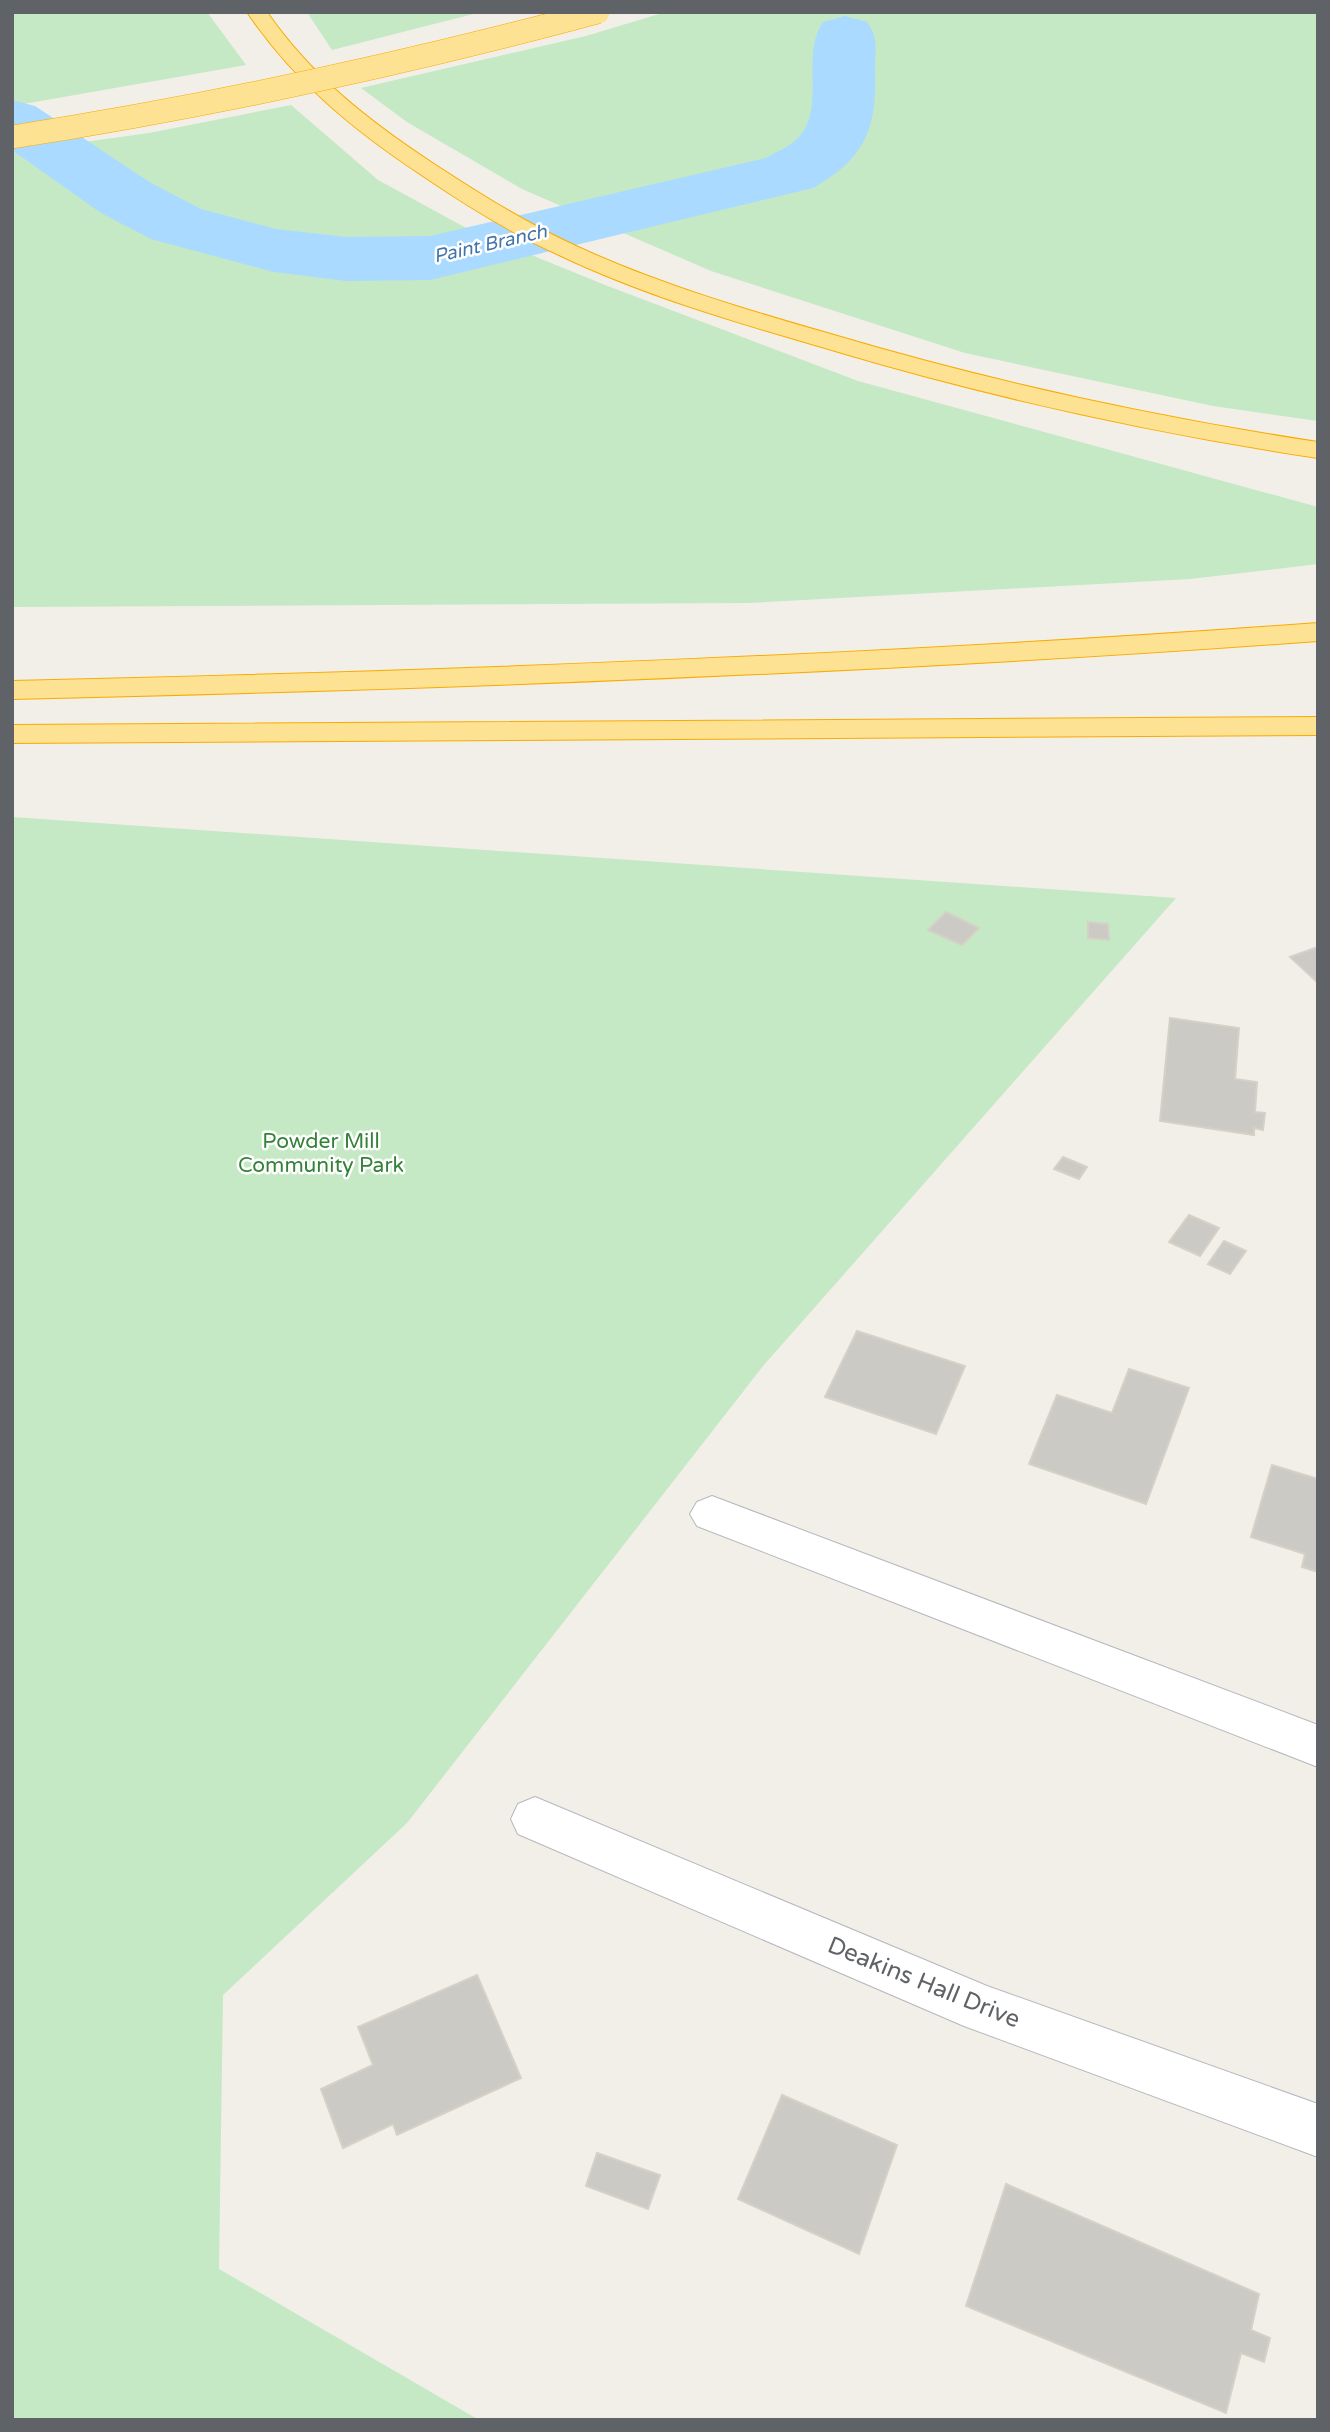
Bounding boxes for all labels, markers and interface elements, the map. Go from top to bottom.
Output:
water label: Paint Branch [431,220,549,268]
park label: Powder Mill Community Park [238,1129,404,1178]
street label: Deakins Hall Drive [823,1931,1024,2034]

